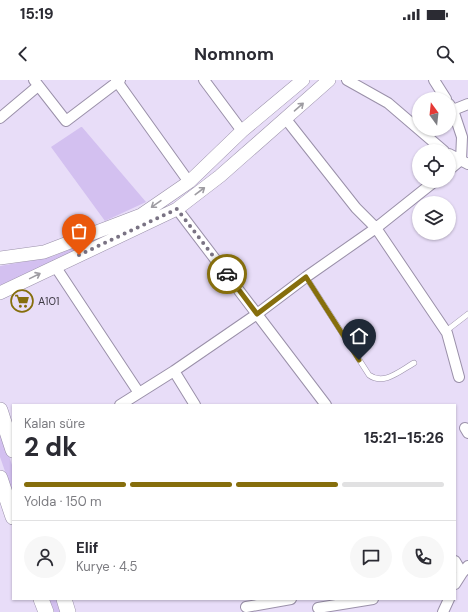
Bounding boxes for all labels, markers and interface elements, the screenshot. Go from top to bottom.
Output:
text: 15:19 [20,4,54,24]
text: Nomnom [194,42,274,66]
icon: back [12,43,34,65]
icon: search [434,43,456,65]
north arrow [412,92,456,136]
map controls [412,92,456,240]
one-way arrow [294,102,304,111]
button: locate [412,144,456,188]
one-way arrow [194,187,205,195]
button: layers [412,196,456,240]
one-way arrow [151,200,162,208]
pin [62,214,96,255]
icon: bag [68,220,90,242]
courier [207,254,247,294]
icon: car [216,263,238,285]
one-way arrow [29,272,41,279]
supermarket icon: A101 [9,288,35,314]
place label: A101 [38,294,59,308]
pin [342,319,376,360]
icon: home [348,325,370,347]
text: Kalan süre [24,415,85,432]
text: 15:21–15:26 [364,428,444,448]
text: 2 dk [24,430,77,464]
text: Yolda · 150 m [24,493,102,510]
button: person [24,536,66,578]
button: chat [350,536,392,578]
button: phone [402,536,444,578]
text: Elif [76,538,98,558]
text: Kurye · 4.5 [76,558,138,575]

